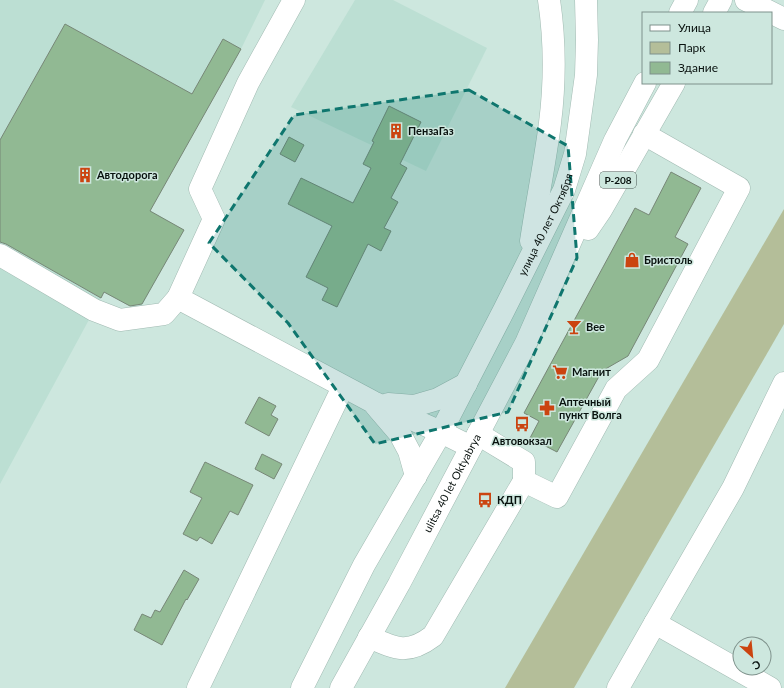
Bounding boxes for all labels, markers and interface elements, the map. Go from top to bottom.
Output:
legend [642,12,772,84]
text: Улица [678,20,711,35]
text: Парк [678,40,706,55]
text: Здание [678,60,718,75]
building icon: ПензаГаз [387,122,405,140]
place label: ПензаГаз [408,124,454,137]
building icon: Автодорога [76,166,94,184]
place label: Автодорога [96,168,158,181]
street label: улица 40 лет Октября [515,171,575,278]
road number: Р-208 [600,172,636,188]
shop icon: Бристоль [623,251,641,269]
place label: Бристоль [644,253,693,266]
bar icon: Bee [565,318,583,336]
place label: Bee [586,320,605,333]
supermarket icon: Магнит [551,363,569,381]
place label: Магнит [572,365,611,378]
place label: Аптечный пункт Волга [558,395,622,421]
pharmacy icon: Аптечный пункт Волга [538,399,556,417]
bus stop icon: Автовокзал [513,415,531,433]
street label: ulitsa 40 let Oktyabrya [420,431,483,535]
place label: Автовокзал [491,434,552,447]
bus stop icon: КДП [476,491,494,509]
place label: КДП [497,493,522,506]
north arrow [732,636,772,676]
text: С [750,658,763,673]

